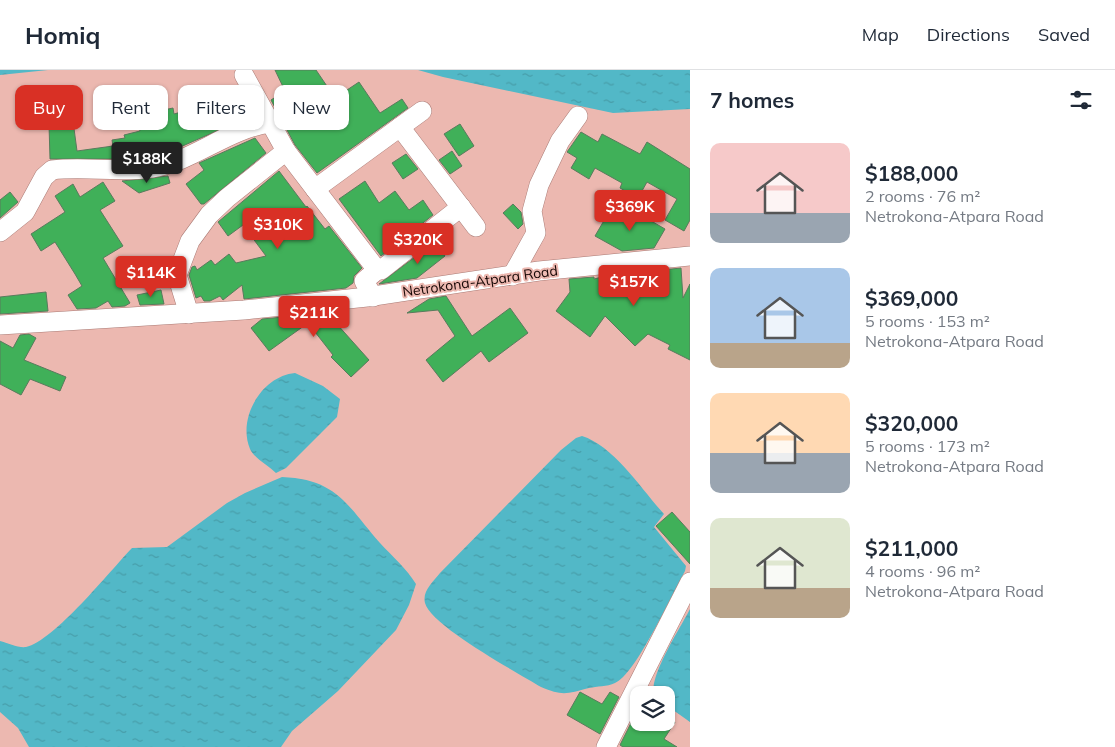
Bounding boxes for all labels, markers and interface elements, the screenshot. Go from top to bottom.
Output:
text: Homiq [25,20,101,50]
text: Map [862,23,899,46]
text: Directions [927,23,1010,46]
text: Saved [1038,23,1090,46]
chip: Buy [15,85,83,130]
chip: Rent [93,85,168,130]
chip: Filters [178,85,264,130]
chip: New [274,85,349,130]
icon: filters [1067,86,1095,114]
text: 7 homes [710,87,794,113]
pin: $188K [112,142,182,184]
text: $188K [122,148,172,168]
text: $188,000 [865,160,958,186]
icon: home [750,163,810,223]
text: 2 rooms · 76 m² [865,186,980,206]
pin: $369K [595,190,665,232]
text: $369K [605,196,655,216]
text: Netrokona-Atpara Road [865,206,1044,226]
pin: $310K [243,208,313,250]
text: $310K [253,214,303,234]
pin: $320K [383,222,453,265]
text: $320K [393,229,443,249]
pin: $114K [116,256,186,298]
street label: Netrokona-Atpara Road [401,261,559,301]
text: $114K [126,262,176,282]
pin: $157K [599,264,669,307]
text: $157K [609,271,659,291]
text: $369,000 [865,285,958,311]
icon: home [750,288,810,348]
pin: $211K [279,296,349,338]
text: $211K [289,302,339,322]
text: 5 rooms · 153 m² [865,311,990,331]
text: Netrokona-Atpara Road [865,331,1044,351]
text: $320,000 [865,410,958,436]
icon: home [750,413,810,473]
text: 5 rooms · 173 m² [865,436,990,456]
text: Netrokona-Atpara Road [865,456,1044,476]
text: $211,000 [865,535,958,561]
icon: home [750,538,810,598]
text: 4 rooms · 96 m² [865,561,980,581]
text: Netrokona-Atpara Road [865,581,1044,601]
map controls [630,686,675,731]
button: layers [630,686,675,731]

